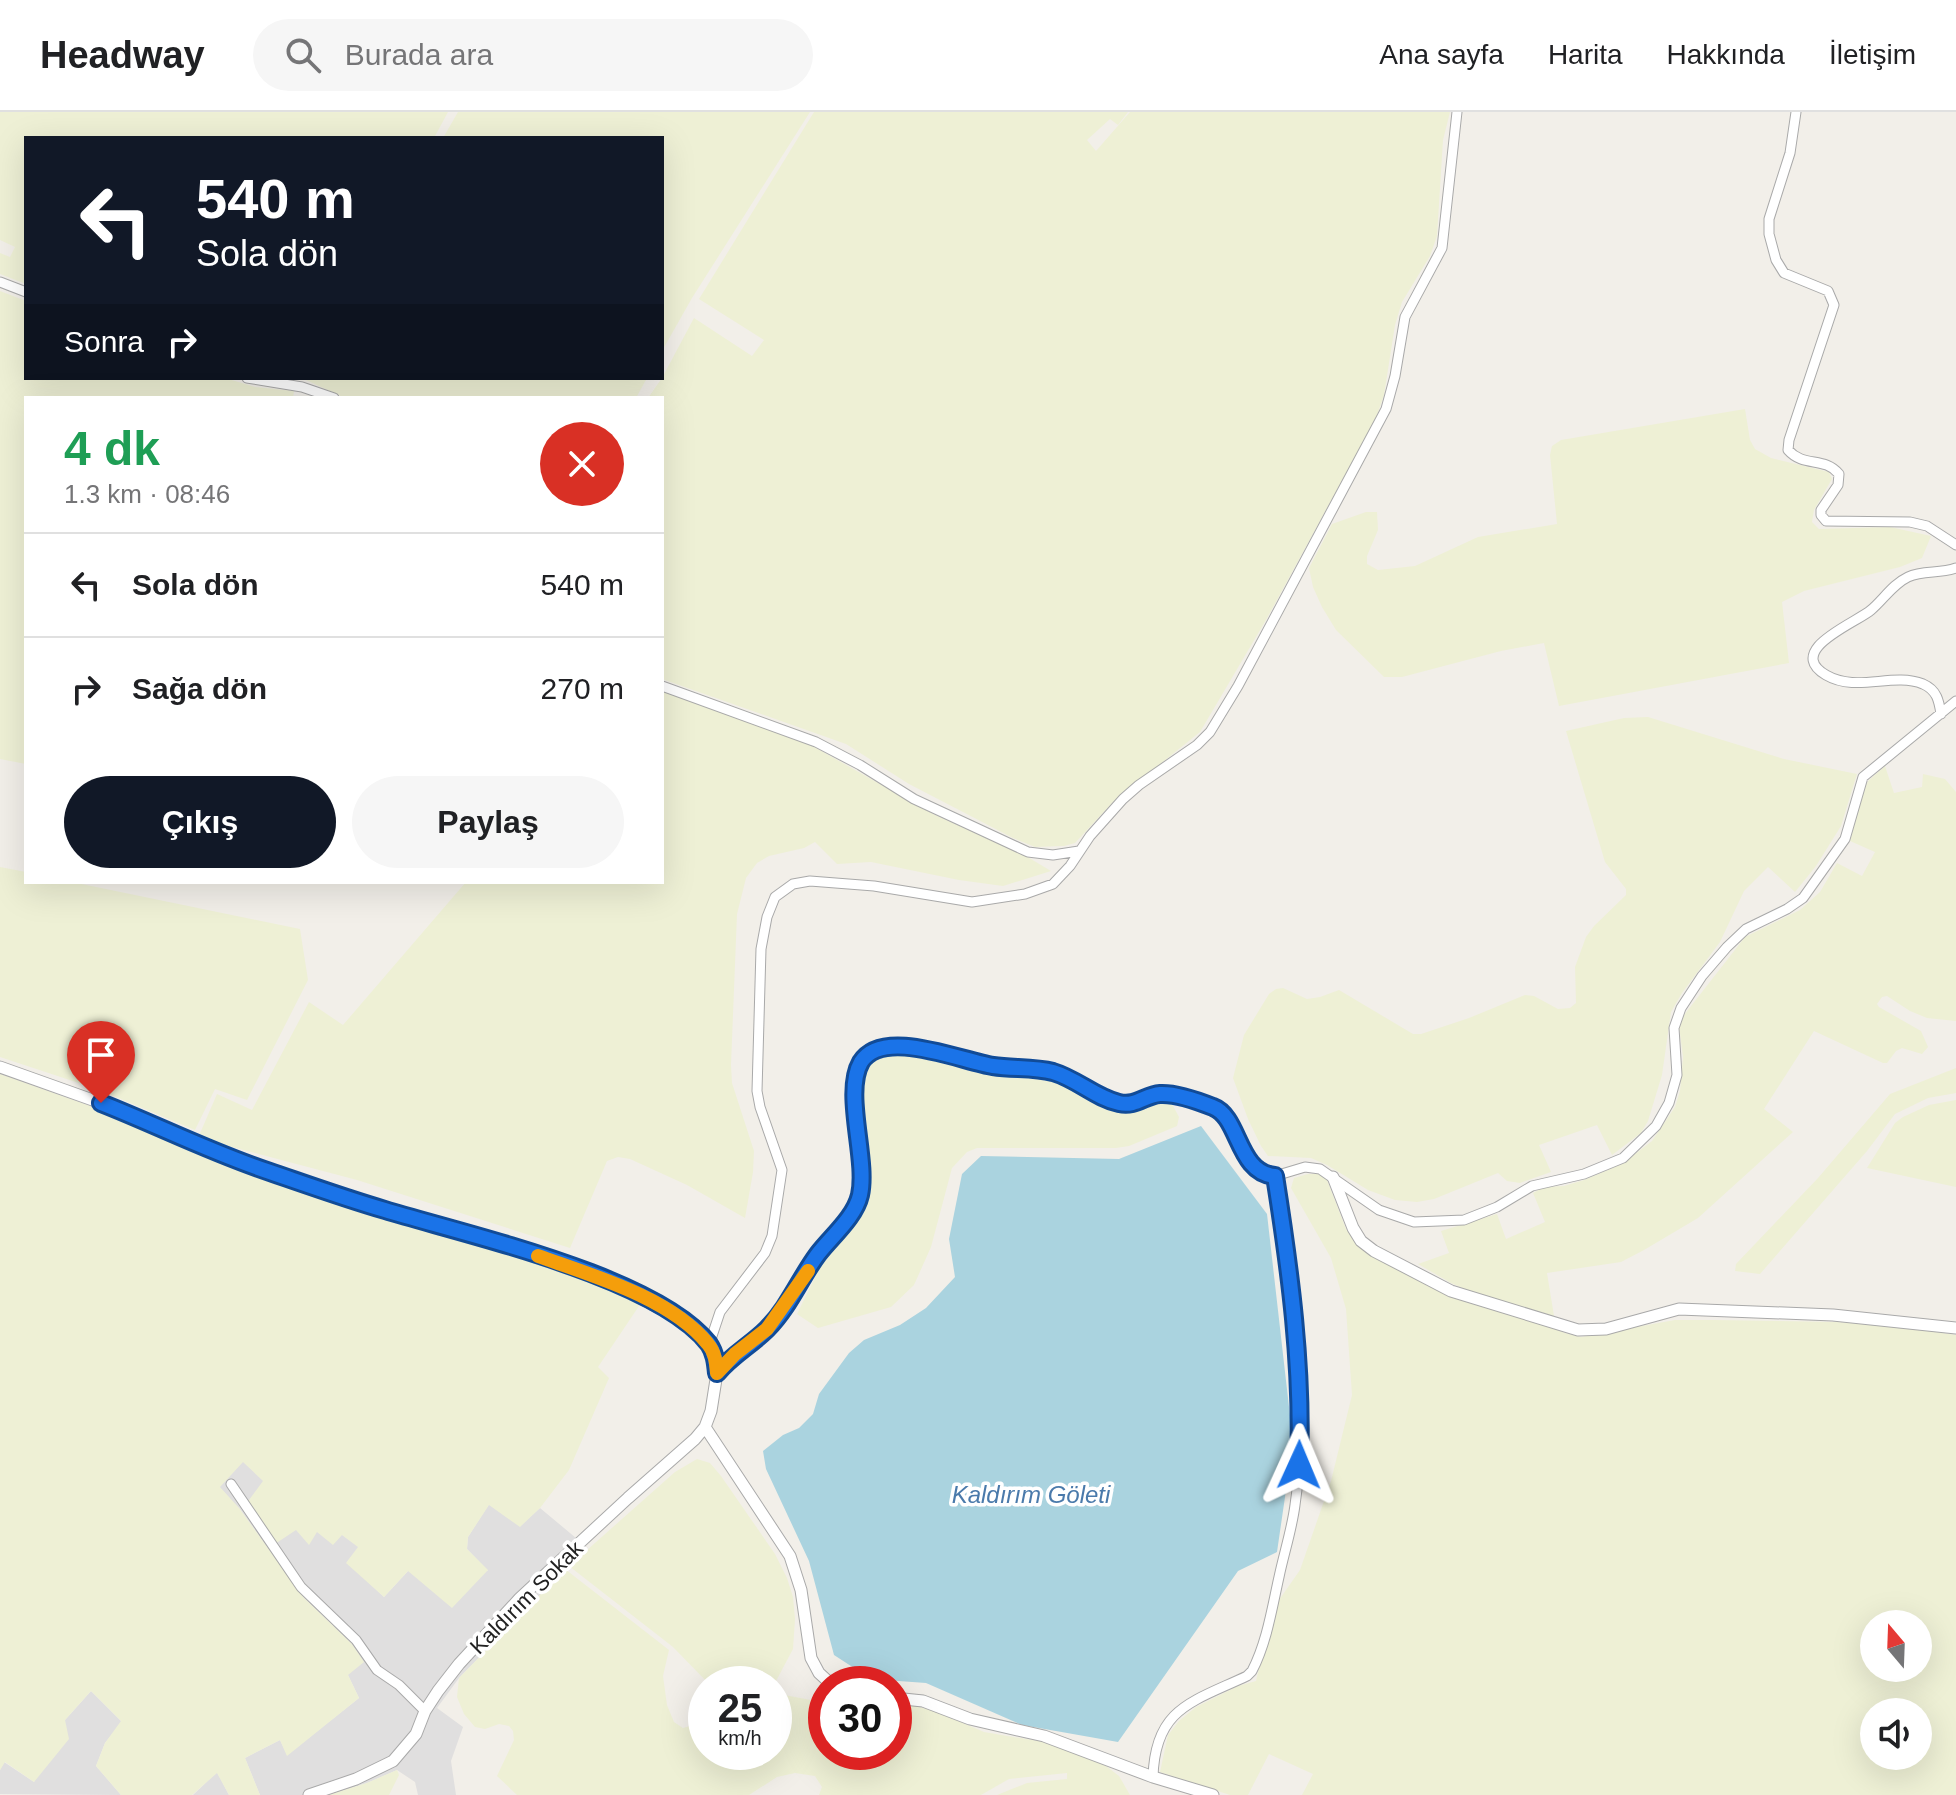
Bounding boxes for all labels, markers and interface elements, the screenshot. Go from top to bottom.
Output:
search box [253,19,813,91]
icon: search [281,33,325,77]
text: Headway [40,34,205,76]
text: Burada ara [345,38,493,71]
text: Ana sayfa [1379,39,1504,70]
text: Harita [1548,39,1623,70]
text: Hakkında [1667,39,1785,70]
text: İletişim [1829,39,1916,70]
text: 540 m [196,167,355,230]
icon: left [64,168,168,272]
text: Sola dön [196,233,338,274]
icon: right [160,320,204,364]
text: Sonra [64,325,144,358]
text: 4 dk [64,422,160,475]
button: close [540,422,624,506]
text: 1.3 km · 08:46 [64,479,230,509]
icon: left [64,563,108,607]
text: Sola dön [132,568,259,601]
text: 540 m [541,568,624,601]
icon: right [64,667,108,711]
text: Sağa dön [132,672,267,705]
text: 270 m [541,672,624,705]
button: Çıkış [64,776,336,868]
button: Paylaş [352,776,624,868]
pin [67,1021,135,1103]
icon: arrive [79,1033,123,1077]
position arrow [1257,1423,1341,1507]
water label: Kaldırım Göleti [952,1481,1111,1508]
street label: Kaldırım Sokak [465,1535,589,1659]
north arrow [1860,1610,1932,1682]
map controls [1860,1610,1932,1770]
speed limit sign: 30 [808,1666,912,1770]
text: 25 [718,1686,762,1730]
button: sound [1860,1698,1932,1770]
text: km/h [718,1727,762,1749]

